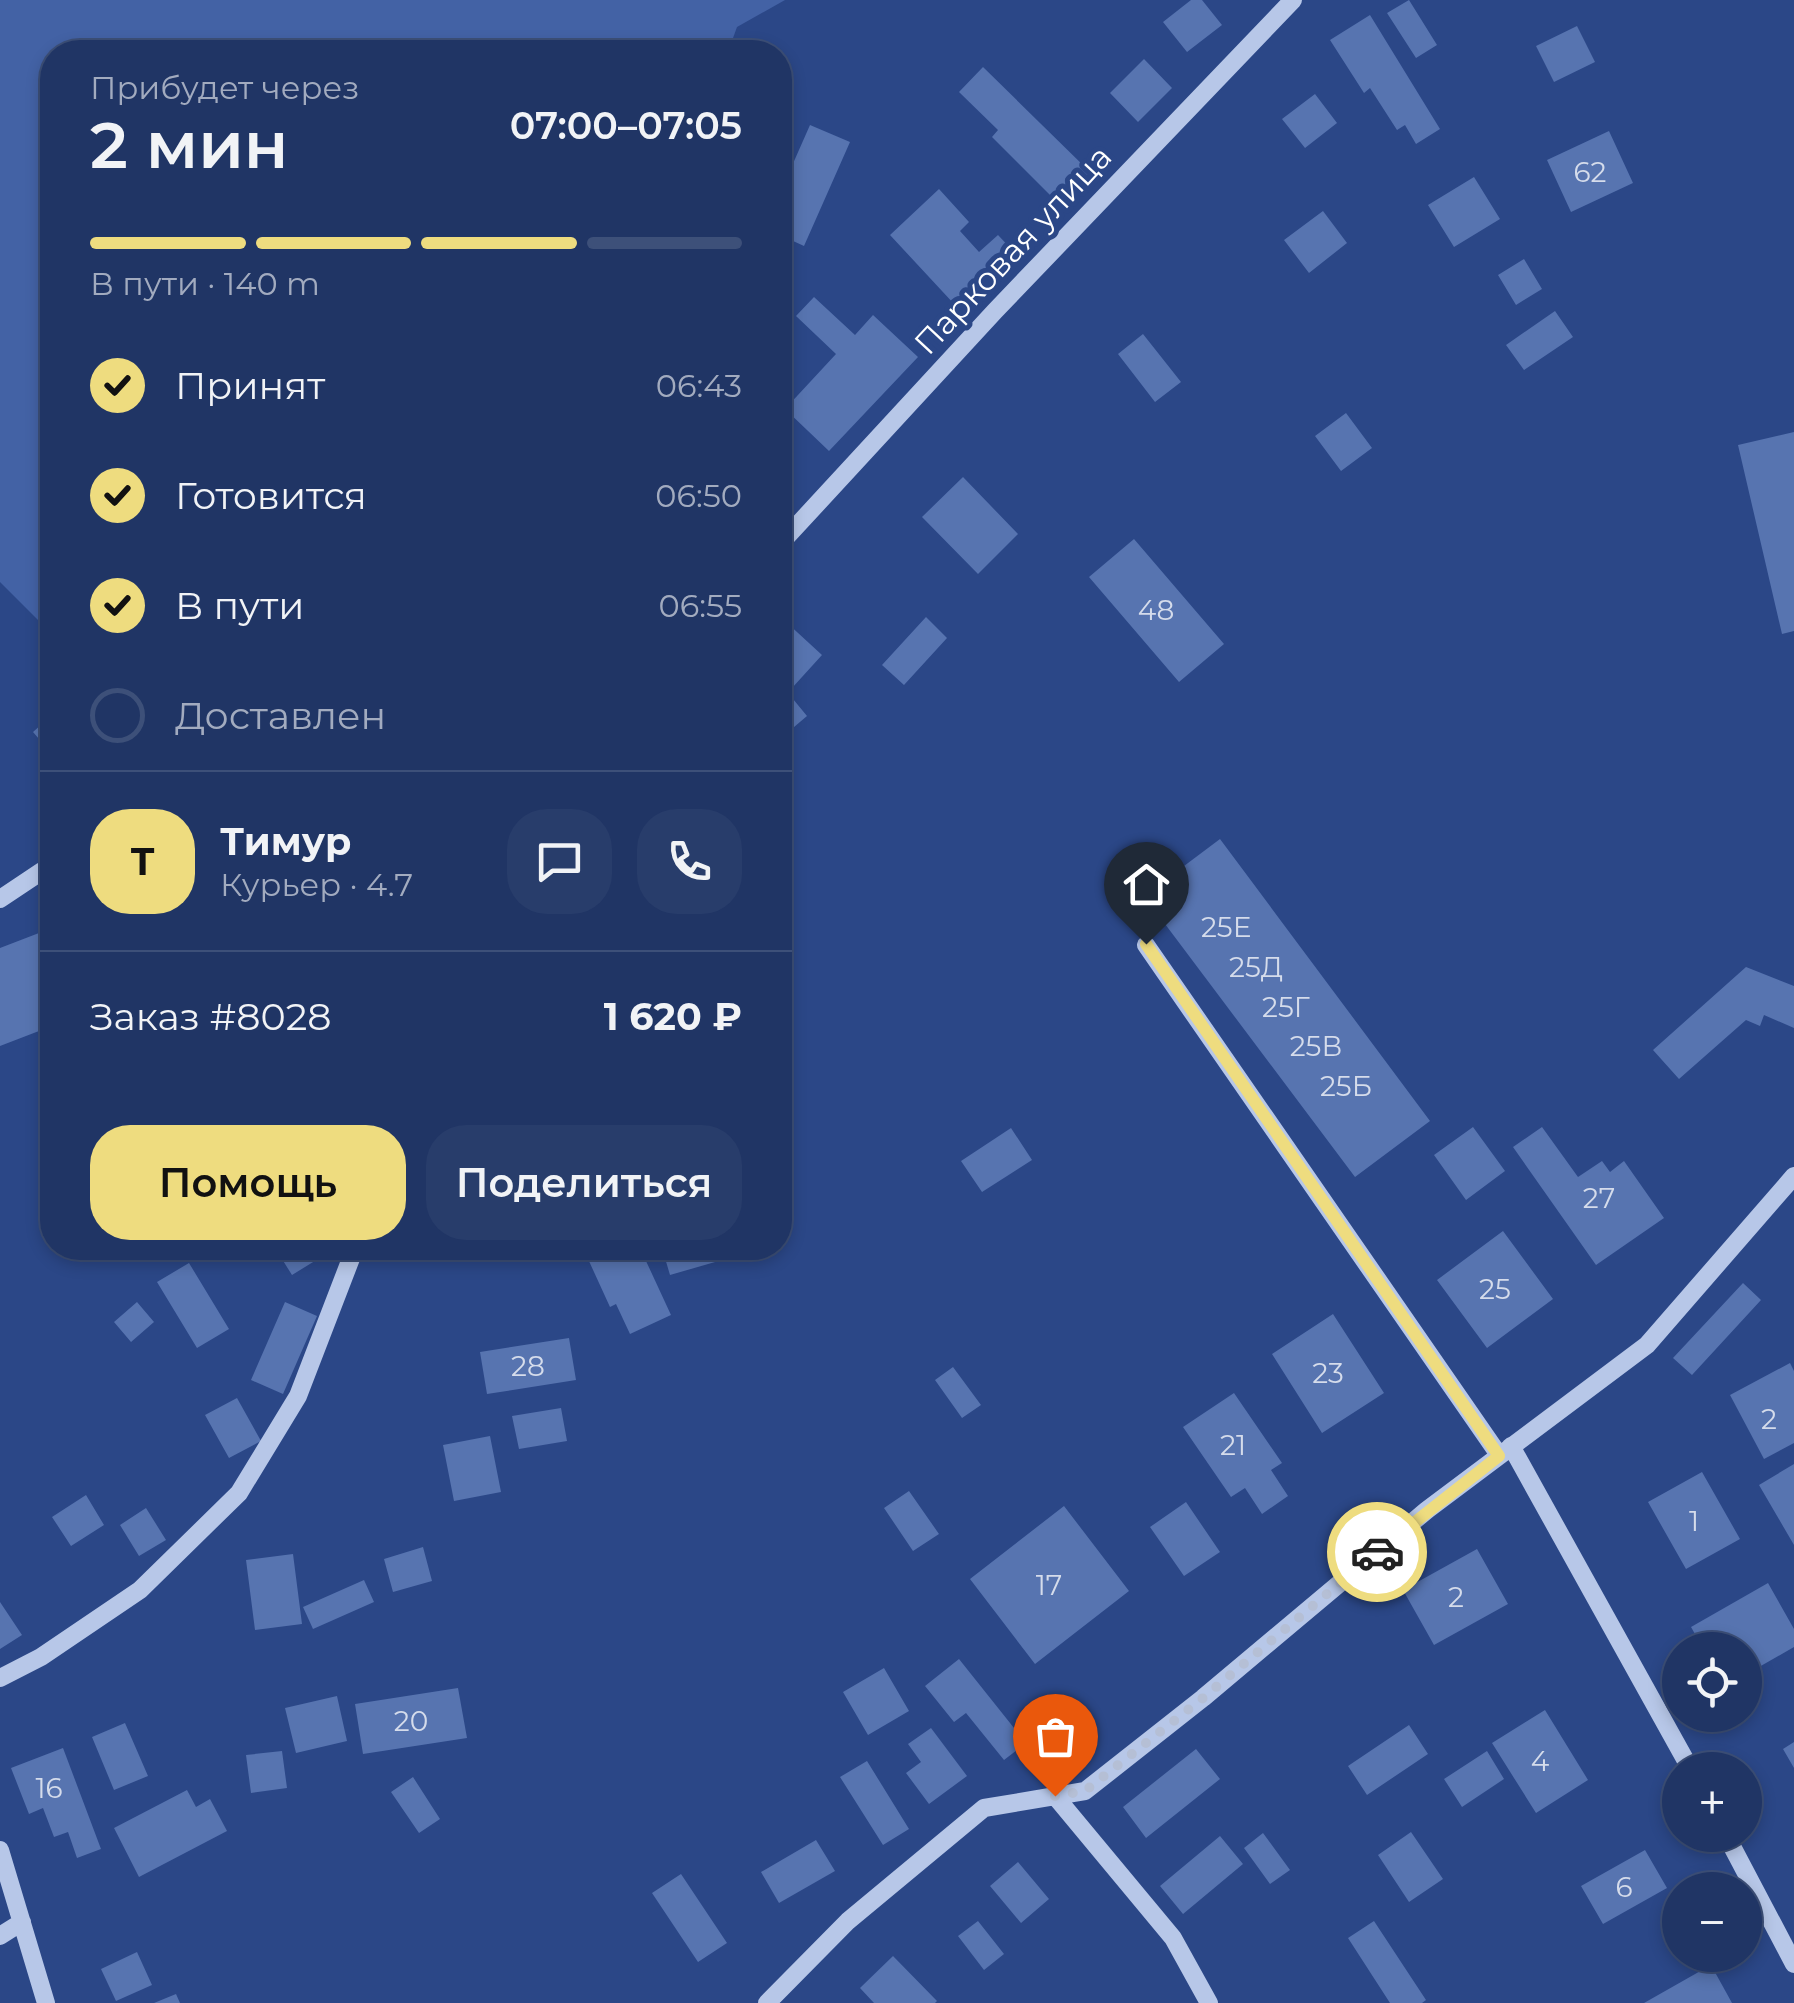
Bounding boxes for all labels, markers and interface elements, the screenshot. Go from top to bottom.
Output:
text: Прибудет через [90,68,359,107]
text: 07:00–07:05 [510,102,742,149]
text: 2 мин [90,105,288,184]
street label: Парковая улица [906,137,1119,362]
house number: 62 [1574,155,1606,189]
text: В пути · 140 m [90,264,320,303]
icon: check [90,358,145,413]
text: Принят [175,362,325,409]
text: 06:43 [656,366,742,405]
icon: check [90,468,145,523]
text: Готовится [175,472,367,519]
text: 06:50 [655,476,742,515]
icon: check [90,578,145,633]
text: В пути [175,582,304,629]
text: 06:55 [658,586,742,625]
house number: 48 [1138,593,1174,627]
text: Доставлен [175,692,386,739]
button: chat [507,809,612,914]
button: phone [637,809,742,914]
text: Тимур [220,818,351,865]
text: Т [130,838,155,885]
pin [1104,842,1189,945]
icon: home [1119,857,1174,912]
text: Курьер · 4.7 [220,865,413,904]
house number: 25Е [1201,910,1251,944]
house number: 25Д [1229,950,1283,984]
house number: 25Г [1262,990,1310,1024]
text: Заказ #8028 [90,993,332,1040]
text: 1 620 ₽ [604,993,742,1040]
house number: 25В [1290,1029,1342,1063]
house number: 25Б [1320,1069,1372,1103]
button: Помощь [90,1125,406,1240]
button: Поделиться [426,1125,742,1240]
house number: 27 [1583,1181,1615,1215]
house number: 25 [1479,1272,1511,1306]
house number: 28 [511,1349,545,1383]
house number: 23 [1312,1356,1344,1390]
house number: 2 [1761,1402,1777,1436]
house number: 21 [1220,1428,1246,1462]
courier [1327,1502,1427,1602]
house number: 1 [1689,1504,1699,1538]
icon: car [1350,1525,1405,1580]
house number: 17 [1036,1568,1062,1602]
house number: 2 [1448,1580,1464,1614]
map controls [1662,1632,1762,1972]
button: locate [1662,1632,1762,1732]
pin [1013,1694,1098,1797]
house number: 20 [394,1704,428,1738]
icon: bag [1028,1709,1083,1764]
house number: 4 [1531,1744,1550,1778]
button: + [1662,1752,1762,1852]
house number: 16 [35,1771,63,1805]
house number: 6 [1615,1870,1633,1904]
button: − [1662,1872,1762,1972]

